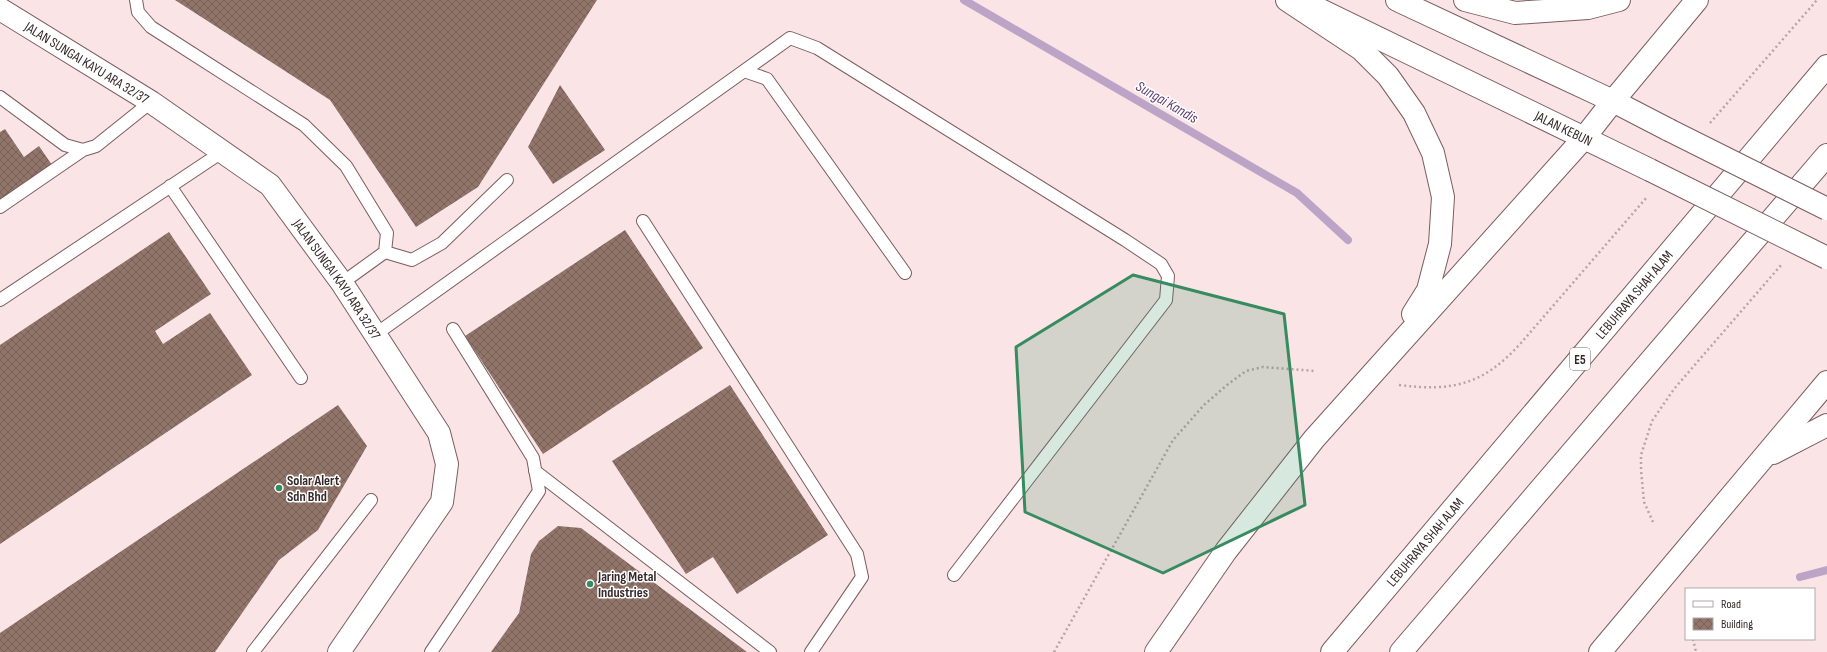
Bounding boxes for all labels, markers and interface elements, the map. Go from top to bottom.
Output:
street label: JALAN SUNGAI KAYU ARA 32/37 [21,18,152,108]
water label: Sungai Kandis [1132,77,1202,128]
street label: JALAN KEBUN [1531,107,1595,150]
street label: JALAN SUNGAI KAYU ARA 32/37 [288,215,384,343]
street label: LEBUHRAYA SHAH ALAM [1592,247,1677,343]
road number: E5 [1570,348,1590,370]
place label: Solar Alert Sdn Bhd [287,472,340,505]
marker: Solar Alert Sdn Bhd [274,483,284,493]
street label: LEBUHRAYA SHAH ALAM [1383,495,1467,590]
place label: Jaring Metal Industries [597,568,656,601]
marker: Jaring Metal Industries [585,579,595,589]
legend [1685,588,1815,640]
text: Road [1721,597,1741,612]
text: Building [1721,617,1753,632]

